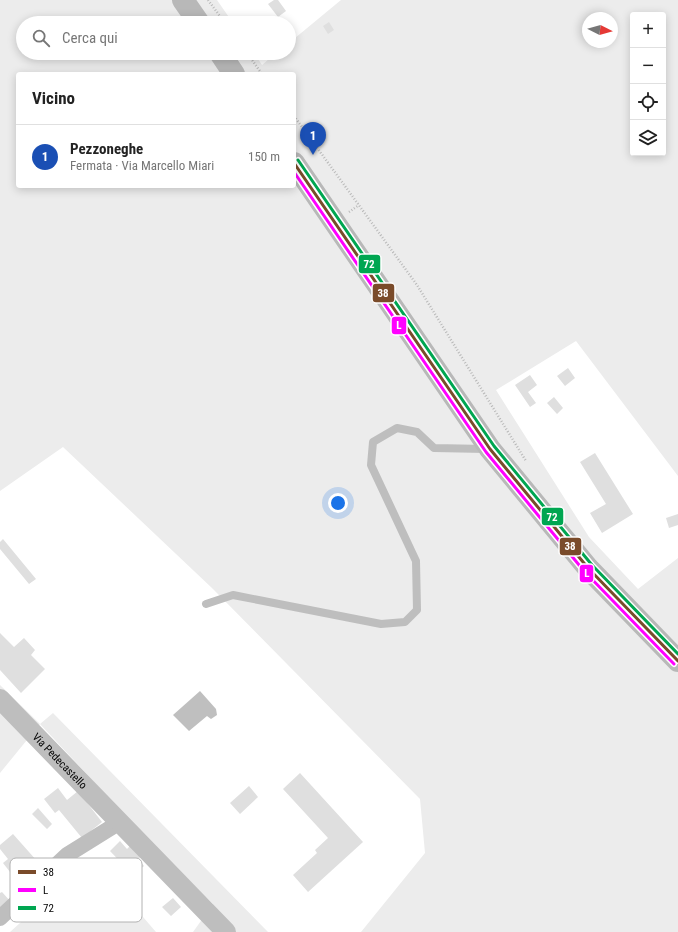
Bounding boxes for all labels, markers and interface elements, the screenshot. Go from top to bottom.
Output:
north arrow [582,12,618,48]
map controls [630,12,666,156]
button: + [630,12,666,48]
search box [16,16,296,60]
icon: search [30,27,52,49]
text: Cerca qui [62,29,118,47]
button: − [630,48,666,84]
button: locate [630,84,666,120]
text: Vicino [32,88,75,108]
button: layers [630,120,666,156]
pin: 1 [300,122,326,155]
text: Pezzoneghe [70,140,143,158]
text: 1 [42,149,48,164]
text: 150 m [248,149,280,164]
text: Fermata · Via Marcello Miari [70,158,214,173]
line badge: 72 [358,254,381,274]
text: 72 [363,258,375,271]
line badge: 38 [372,283,395,303]
text: 38 [377,287,389,300]
line badge: L [391,316,407,335]
text: L [396,319,402,332]
your location [328,493,348,513]
line badge: 72 [541,507,564,526]
text: 72 [546,511,558,524]
line badge: 38 [559,537,582,556]
text: 38 [564,540,576,553]
line badge: L [579,564,594,583]
text: L [584,567,590,580]
street label: Via Pedecastello [30,730,90,792]
legend [10,858,142,922]
text: 38 [43,866,54,879]
text: L [43,884,48,897]
text: 72 [43,902,54,915]

